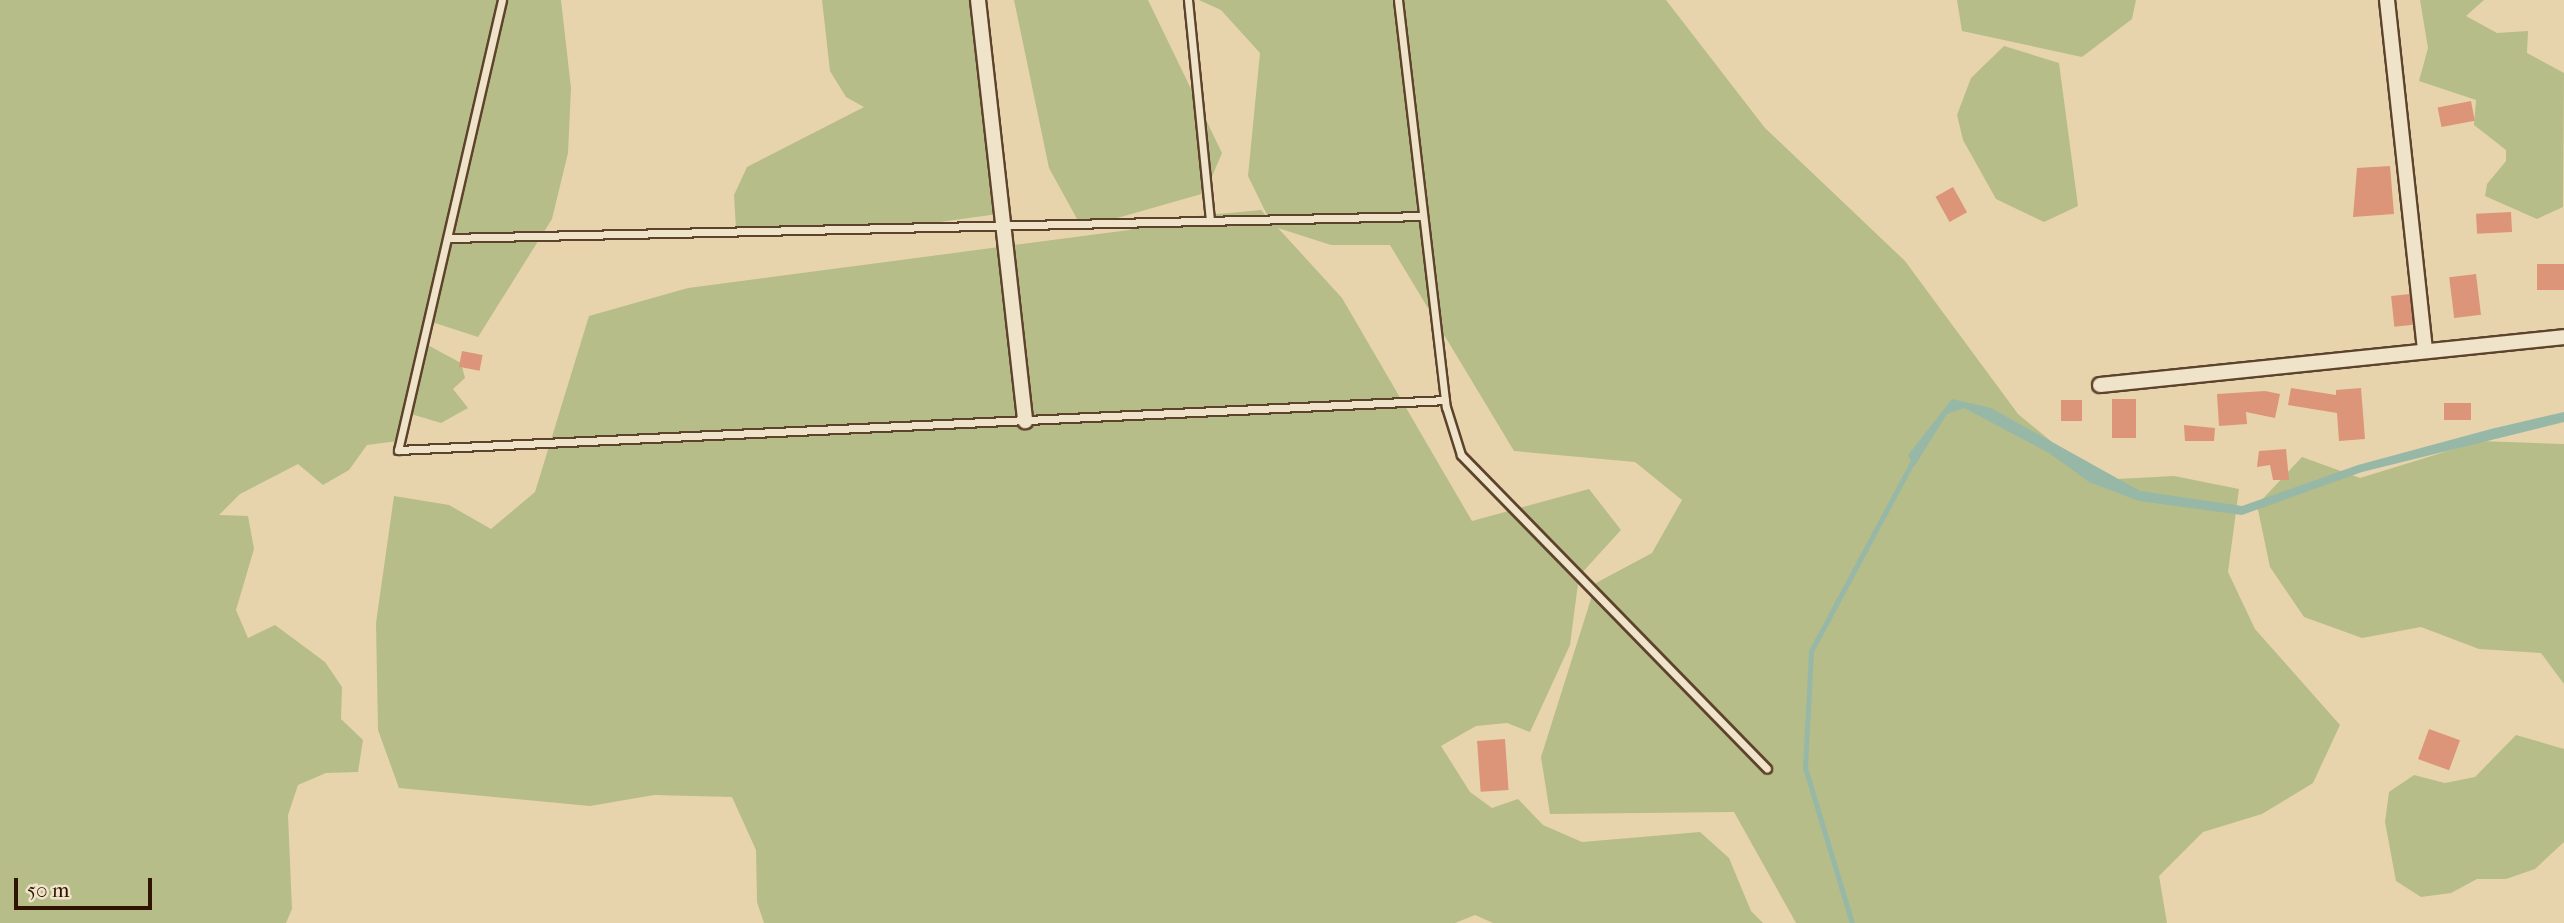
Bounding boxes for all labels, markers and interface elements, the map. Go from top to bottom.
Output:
scale bar [18,864,156,908]
text: 50 m [27,878,70,902]

